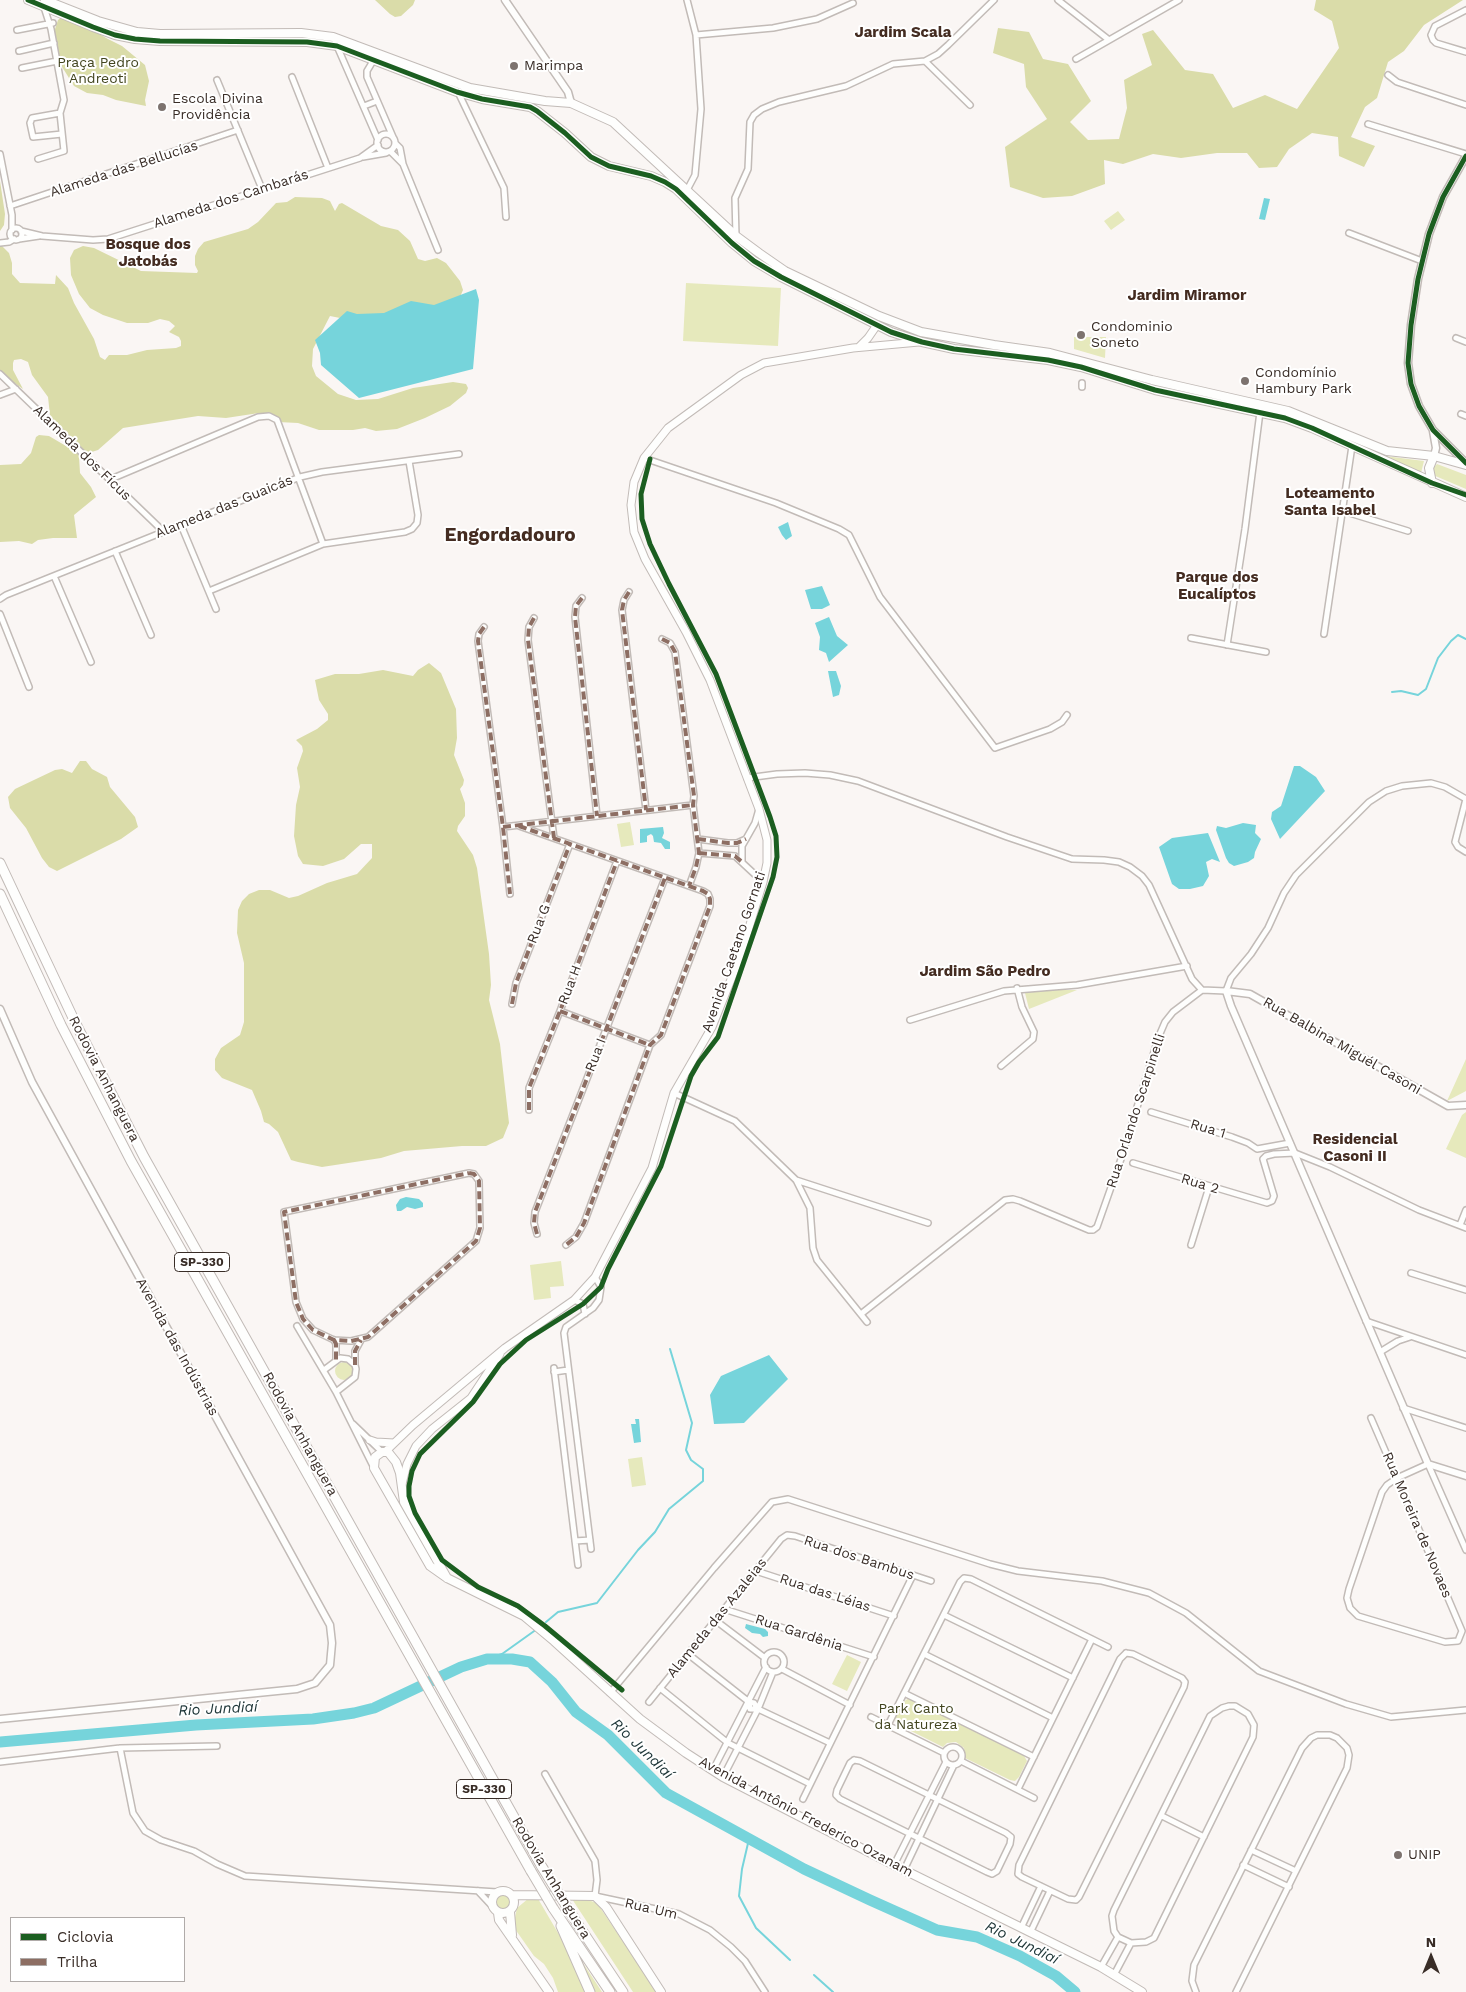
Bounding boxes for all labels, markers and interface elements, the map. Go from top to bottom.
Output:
district label: Jardim Scala [855,24,951,42]
park label: Praça Pedro Andreoti [57,55,139,88]
place label: Marimpa [524,58,583,74]
marker: Marimpa [508,60,520,72]
place label: Escola Divina Providência [172,91,263,124]
marker: Escola Divina Providência [156,101,168,113]
street label: Alameda das Bellucías [48,137,200,201]
street label: Alameda dos Cambarás [151,166,311,232]
district label: Bosque dos Jatobás [105,236,191,271]
district label: Jardim Miramor [1128,287,1246,305]
place label: Condominio Soneto [1091,319,1173,352]
marker: Condominio Soneto [1075,329,1087,341]
place label: Condomínio Hambury Park [1255,365,1352,398]
marker: Condomínio Hambury Park [1239,375,1251,387]
street label: Alameda dos Fícus [29,402,135,504]
street label: Alameda das Guaicás [153,472,295,542]
district label: Loteamento Santa Isabel [1284,485,1376,520]
district label: Engordadouro [444,524,576,546]
district label: Parque dos Eucalíptos [1175,569,1259,604]
street label: Avenida Caetano Gornati [699,869,769,1035]
street label: Rua G [524,902,554,946]
street label: Rua H [555,963,585,1007]
district label: Jardim São Pedro [919,963,1051,981]
street label: Rua Balbina Miguél Casoni [1260,994,1424,1098]
street label: Rodovia Anhanguera [65,1013,143,1145]
street label: Rua Orlando Scarpinelli [1103,1032,1169,1190]
street label: Rua I [582,1036,610,1074]
street label: Rua 1 [1188,1116,1228,1142]
district label: Residencial Casoni II [1312,1131,1398,1166]
street label: Rua 2 [1179,1170,1221,1198]
road number: SP-330 [174,1252,230,1272]
street label: Avenida das Indústrias [132,1275,222,1419]
street label: Rodovia Anhanguera [259,1369,341,1499]
street label: Rua Moreira de Novaes [1379,1449,1455,1601]
street label: Rua dos Bambus [802,1532,916,1584]
street label: Alameda das Azaleias [664,1555,770,1681]
street label: Rua das Léias [777,1570,873,1616]
street label: Rua Gardênia [753,1611,845,1655]
water label: Rio Jundiaí [178,1698,258,1720]
park label: Park Canto da Natureza [875,1701,957,1734]
water label: Rio Jundiaí [607,1715,677,1783]
street label: Avenida Antônio Frederico Ozanam [696,1753,916,1881]
road number: SP-330 [456,1780,512,1798]
street label: Rodovia Anhanguera [508,1814,594,1942]
place label: UNIP [1408,1847,1441,1863]
marker: UNIP [1392,1849,1404,1861]
street label: Rua Um [623,1895,679,1923]
legend [10,1917,185,1982]
water label: Rio Jundiaí [982,1917,1062,1969]
text: Ciclovia [57,1928,114,1946]
north arrow [1406,1932,1456,1982]
text: N [1426,1934,1436,1950]
text: Trilha [57,1953,98,1971]

